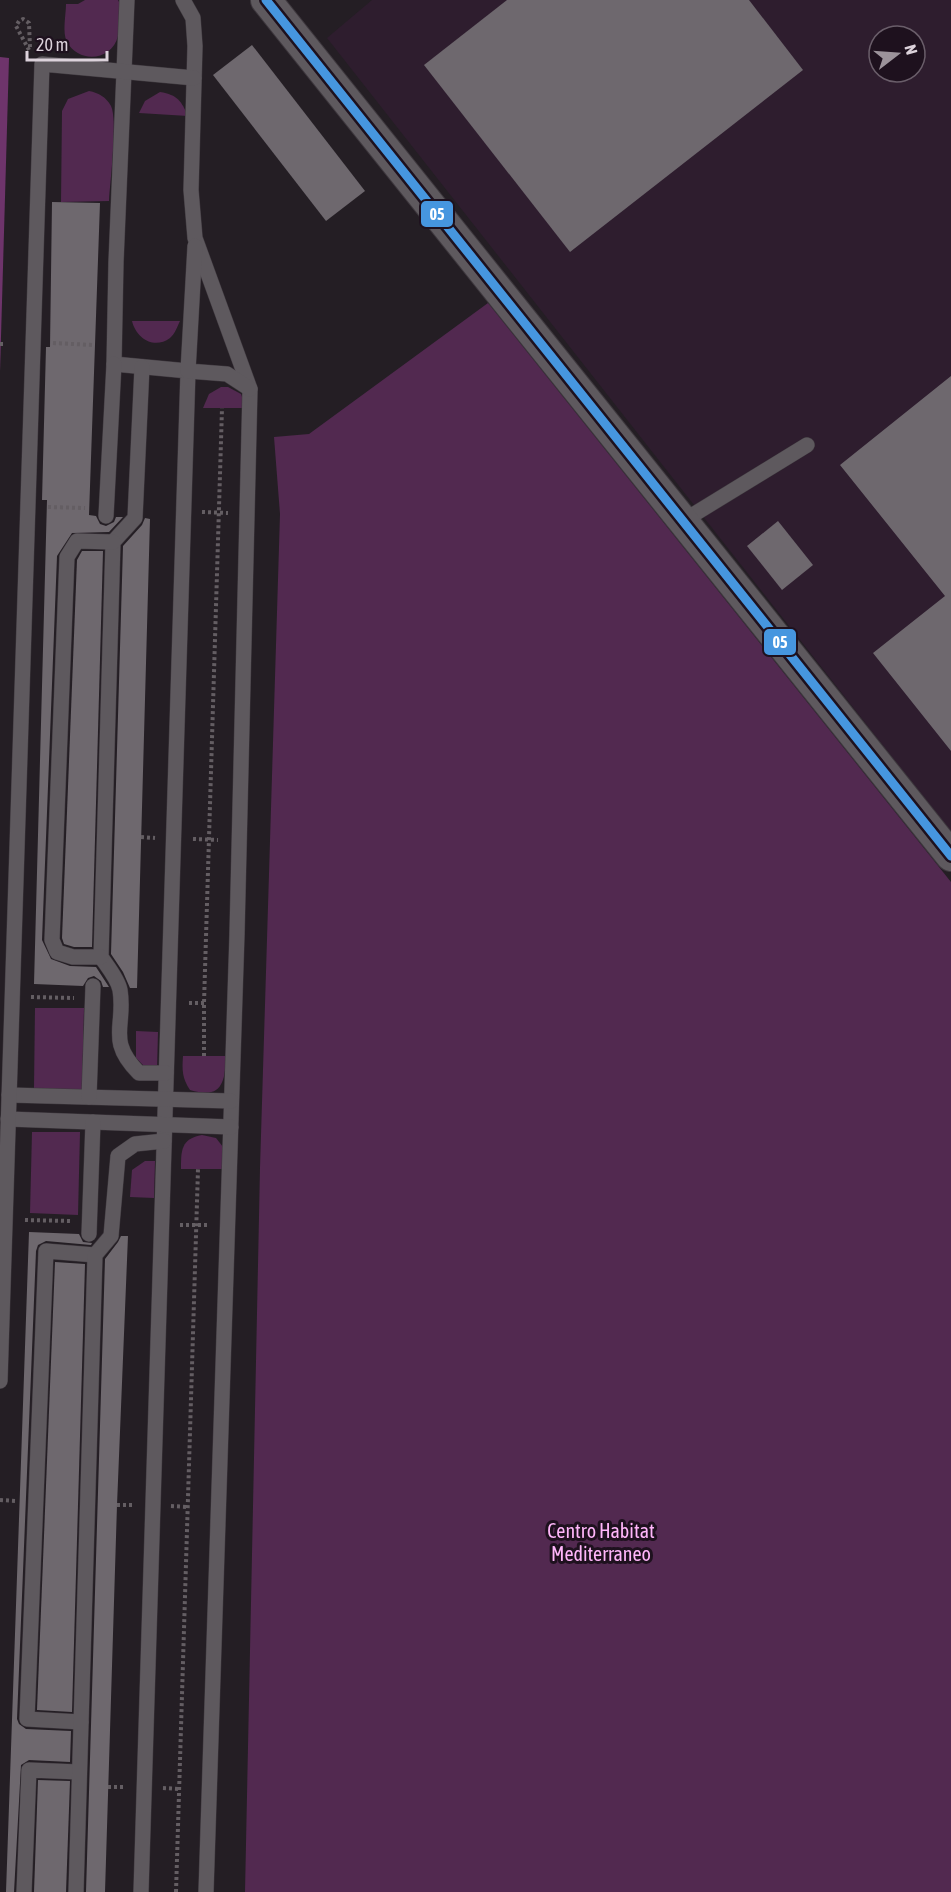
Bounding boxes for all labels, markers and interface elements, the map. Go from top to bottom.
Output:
scale bar [27,24,106,62]
north arrow [867,24,927,84]
text: 20 m [36,34,68,55]
text: N [901,42,921,57]
line badge: 05 [420,200,454,228]
text: 05 [429,205,445,223]
line badge: 05 [763,628,797,656]
text: 05 [772,633,788,651]
park label: Centro Habitat Mediterraneo [547,1519,655,1565]

